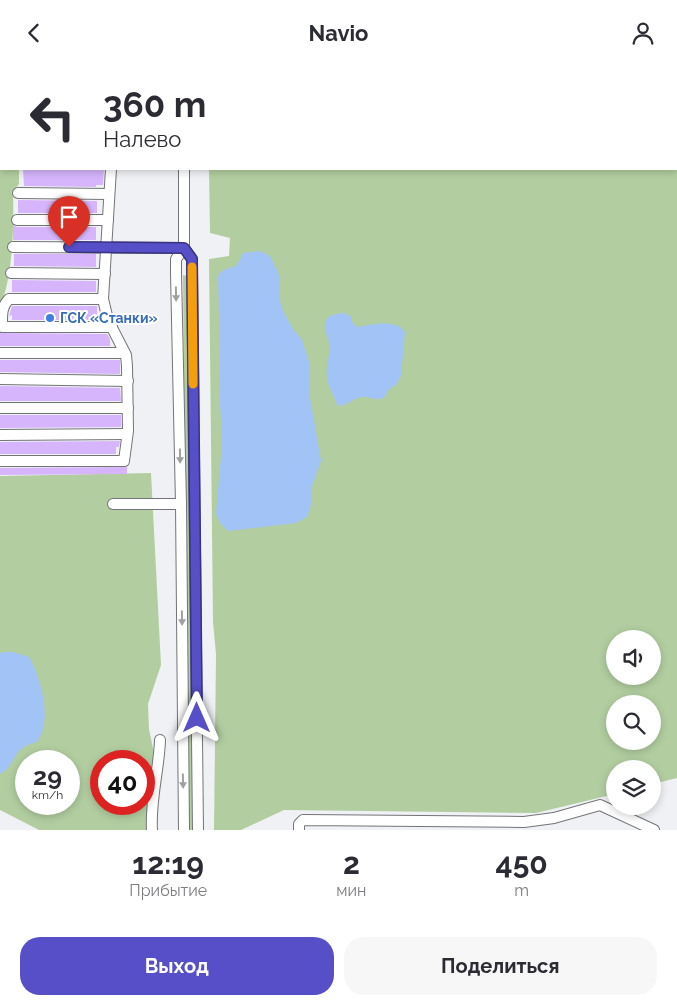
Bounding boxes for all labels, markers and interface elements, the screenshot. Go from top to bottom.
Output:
icon: back [20,19,48,47]
icon: person [629,19,657,47]
text: Navio [309,20,368,46]
text: 360 m [103,84,206,125]
icon: left [20,85,85,150]
text: Налево [103,126,181,152]
pin [48,196,90,247]
icon: arrive [55,203,83,231]
one-way arrow [172,286,180,302]
place label: ГСК «Станки» [60,310,158,326]
marker: ГСК «Станки» [44,312,56,324]
one-way arrow [176,448,184,464]
one-way arrow [178,611,186,627]
map controls [606,630,661,815]
button: sound [606,630,661,685]
position arrow [170,691,222,743]
button: search [606,695,661,750]
speed limit sign: 40 [90,750,155,815]
button: layers [606,760,661,815]
text: 29 [33,761,62,791]
one-way arrow [180,773,188,789]
text: km/h [32,788,63,802]
text: 12:19 [132,846,204,881]
text: 2 [343,846,360,881]
text: 450 [496,846,548,881]
text: Прибытие [129,881,207,900]
text: мин [336,881,366,900]
text: m [514,881,529,900]
button: Выход [20,937,334,995]
button: Поделиться [344,937,657,995]

